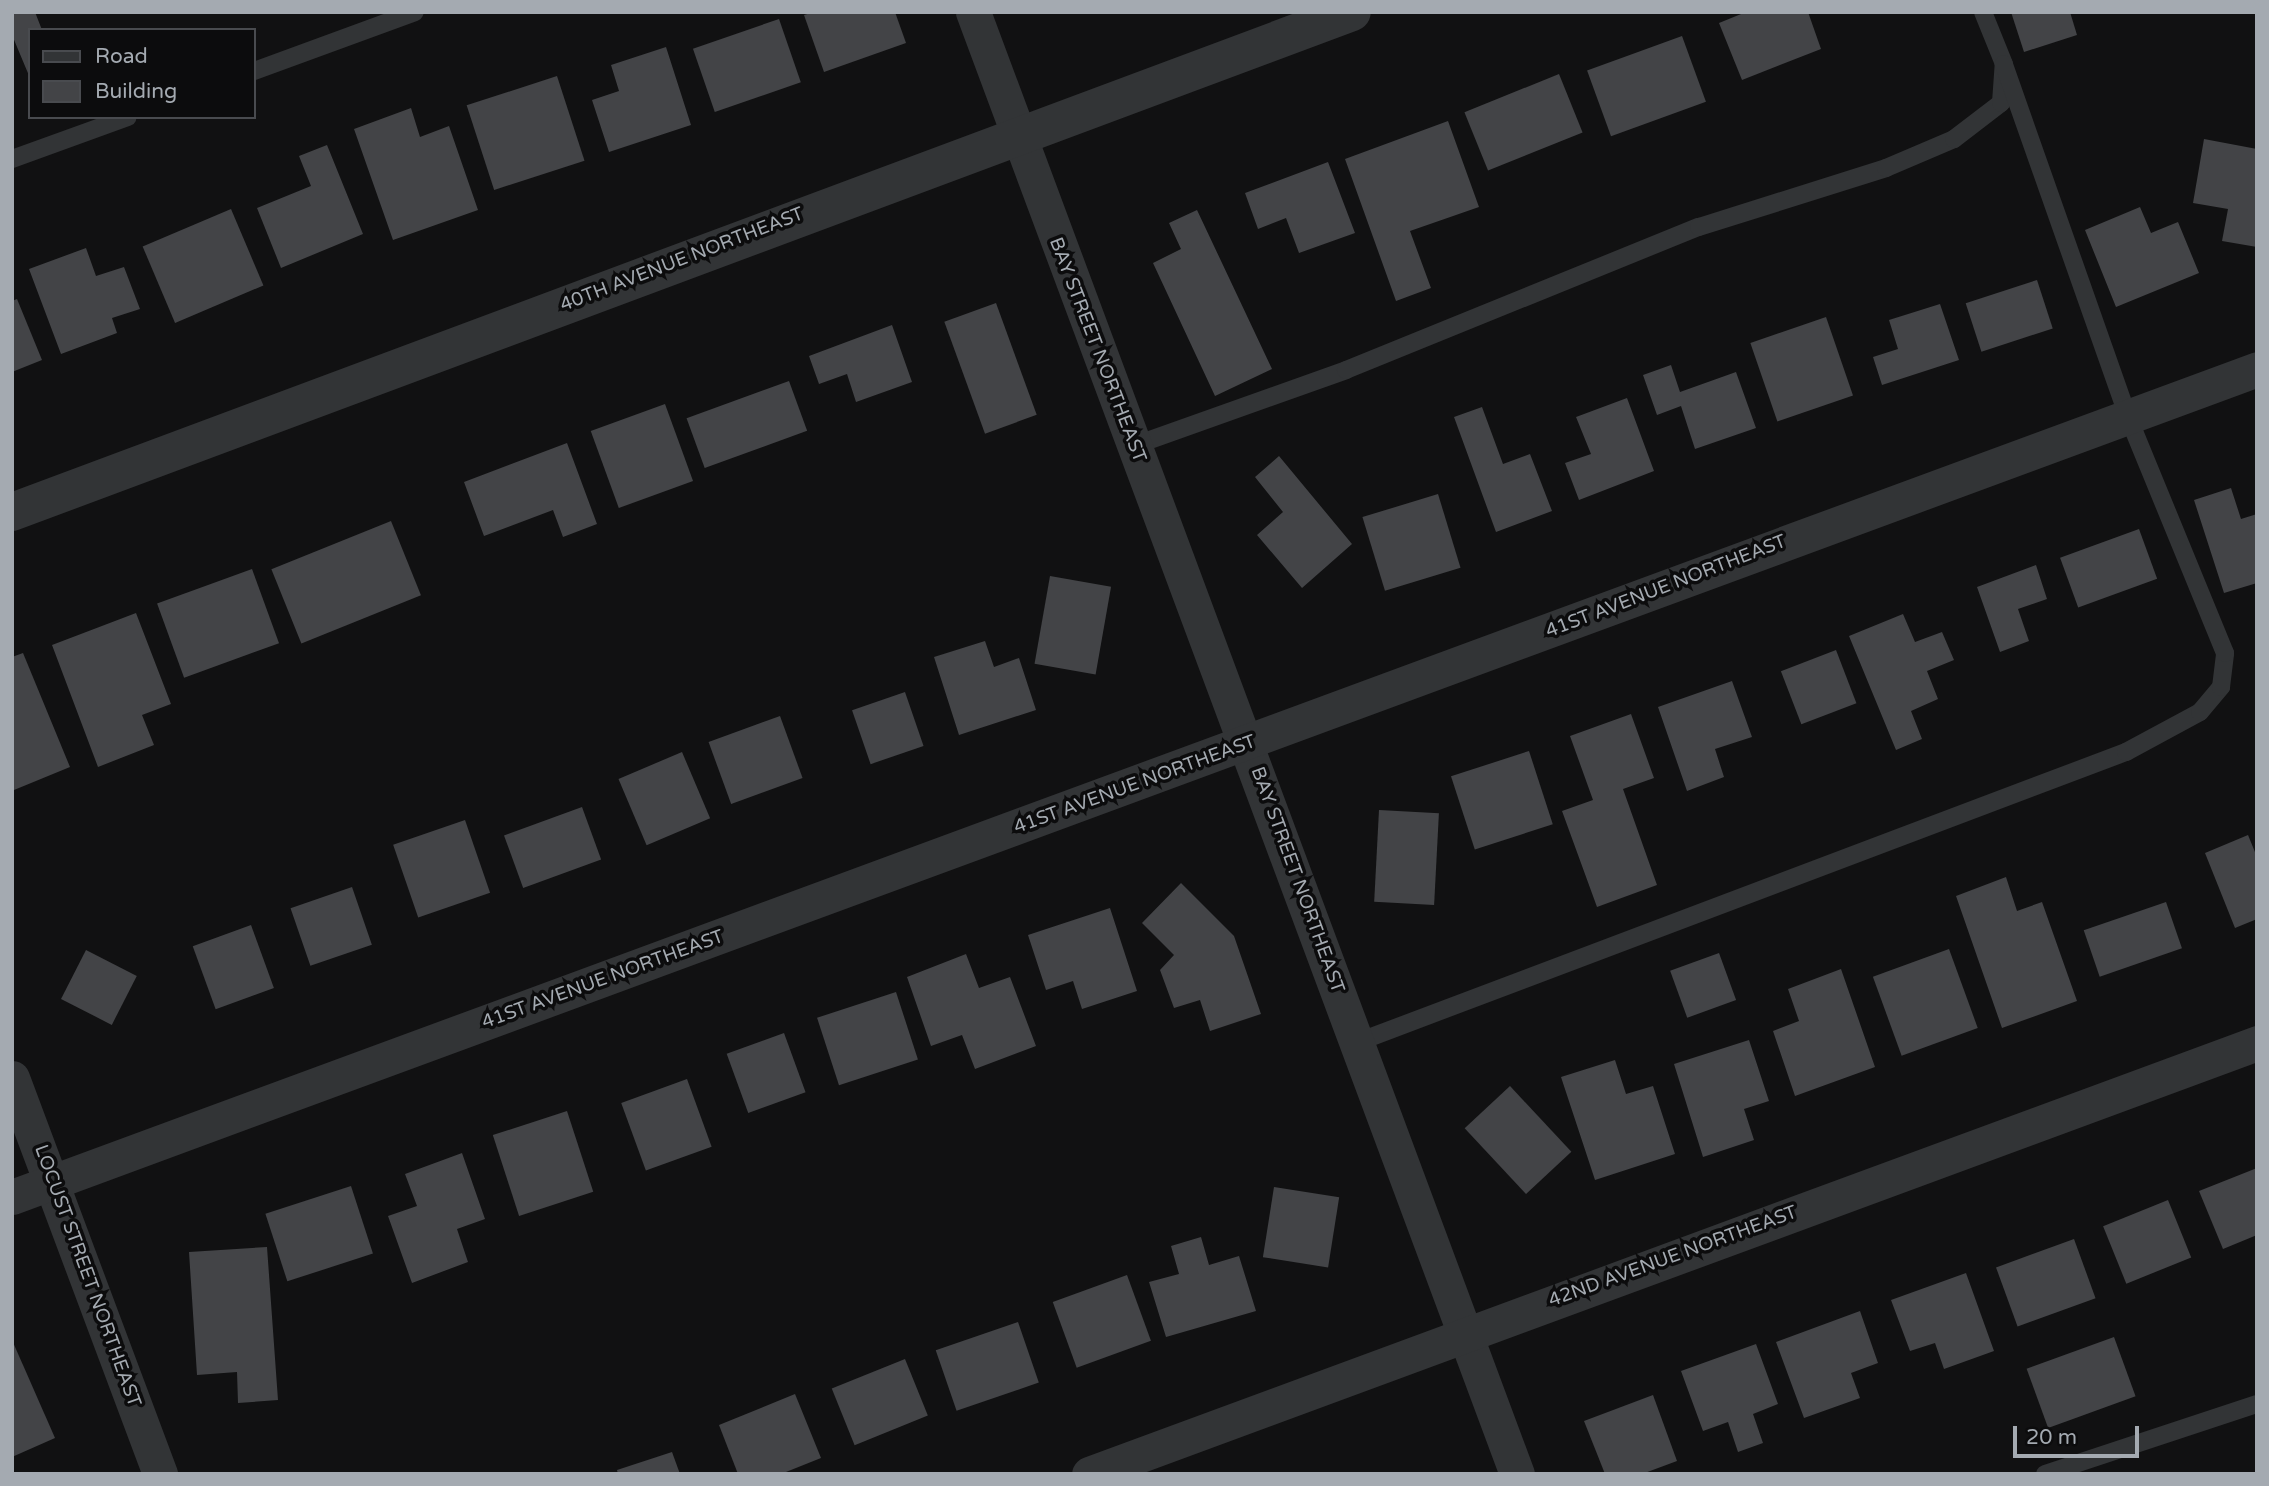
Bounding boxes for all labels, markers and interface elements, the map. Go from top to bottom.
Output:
legend [28,28,256,119]
text: Road [95,44,148,69]
text: Building [95,79,177,104]
street label: 40TH AVENUE NORTHEAST [557,203,807,317]
street label: BAY STREET NORTHEAST [1044,234,1150,466]
street label: 41ST AVENUE NORTHEAST [1543,531,1789,643]
street label: 41ST AVENUE NORTHEAST [1011,731,1259,839]
street label: BAY STREET NORTHEAST [1245,764,1349,996]
street label: 41ST AVENUE NORTHEAST [479,926,727,1034]
street label: LOCUST STREET NORTHEAST [29,1142,145,1410]
street label: 42ND AVENUE NORTHEAST [1546,1201,1800,1313]
scale bar [2017,1412,2143,1456]
text: 20 m [2026,1425,2077,1450]

